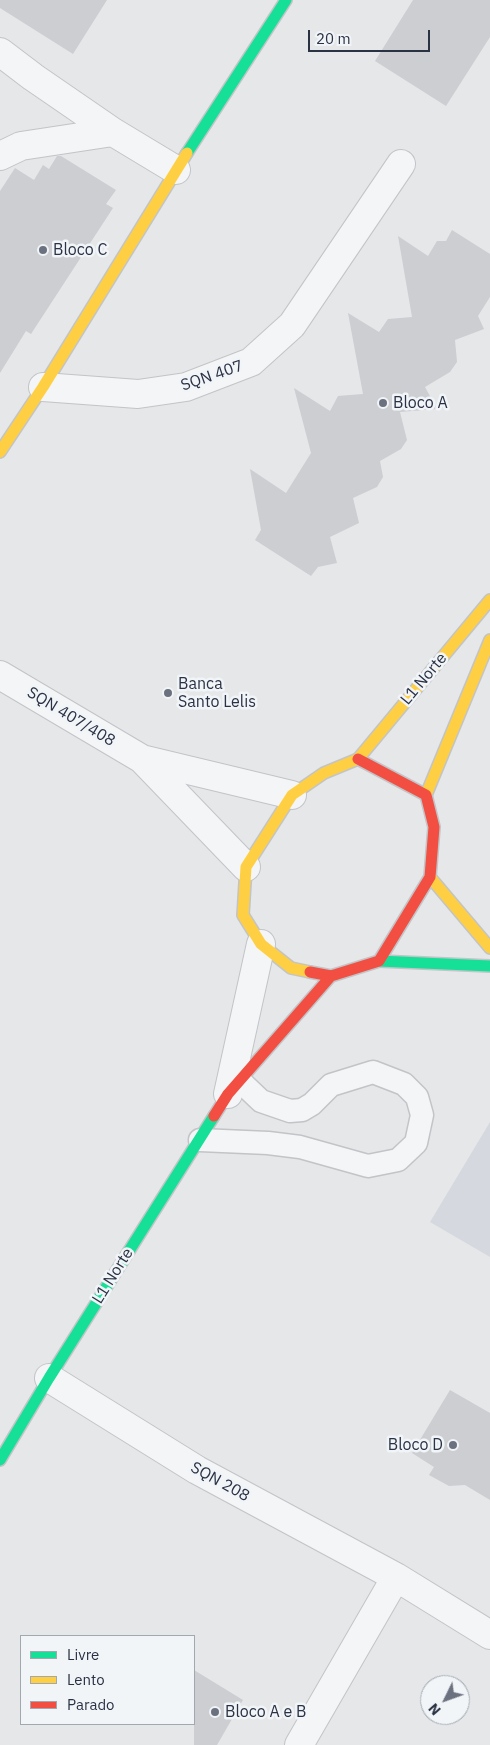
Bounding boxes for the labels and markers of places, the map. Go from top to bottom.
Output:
place label: Bloco C [53,240,107,260]
marker: Bloco C [37,244,49,256]
place label: Bloco A [393,393,448,413]
marker: Bloco A [377,397,389,409]
place label: Banca Santo Lelis [178,674,256,712]
marker: Banca Santo Lelis [162,687,174,699]
place label: Bloco D [388,1435,443,1455]
marker: Bloco D [447,1439,459,1451]
place label: Bloco A e B [225,1702,306,1722]
marker: Bloco A e B [209,1706,221,1718]

